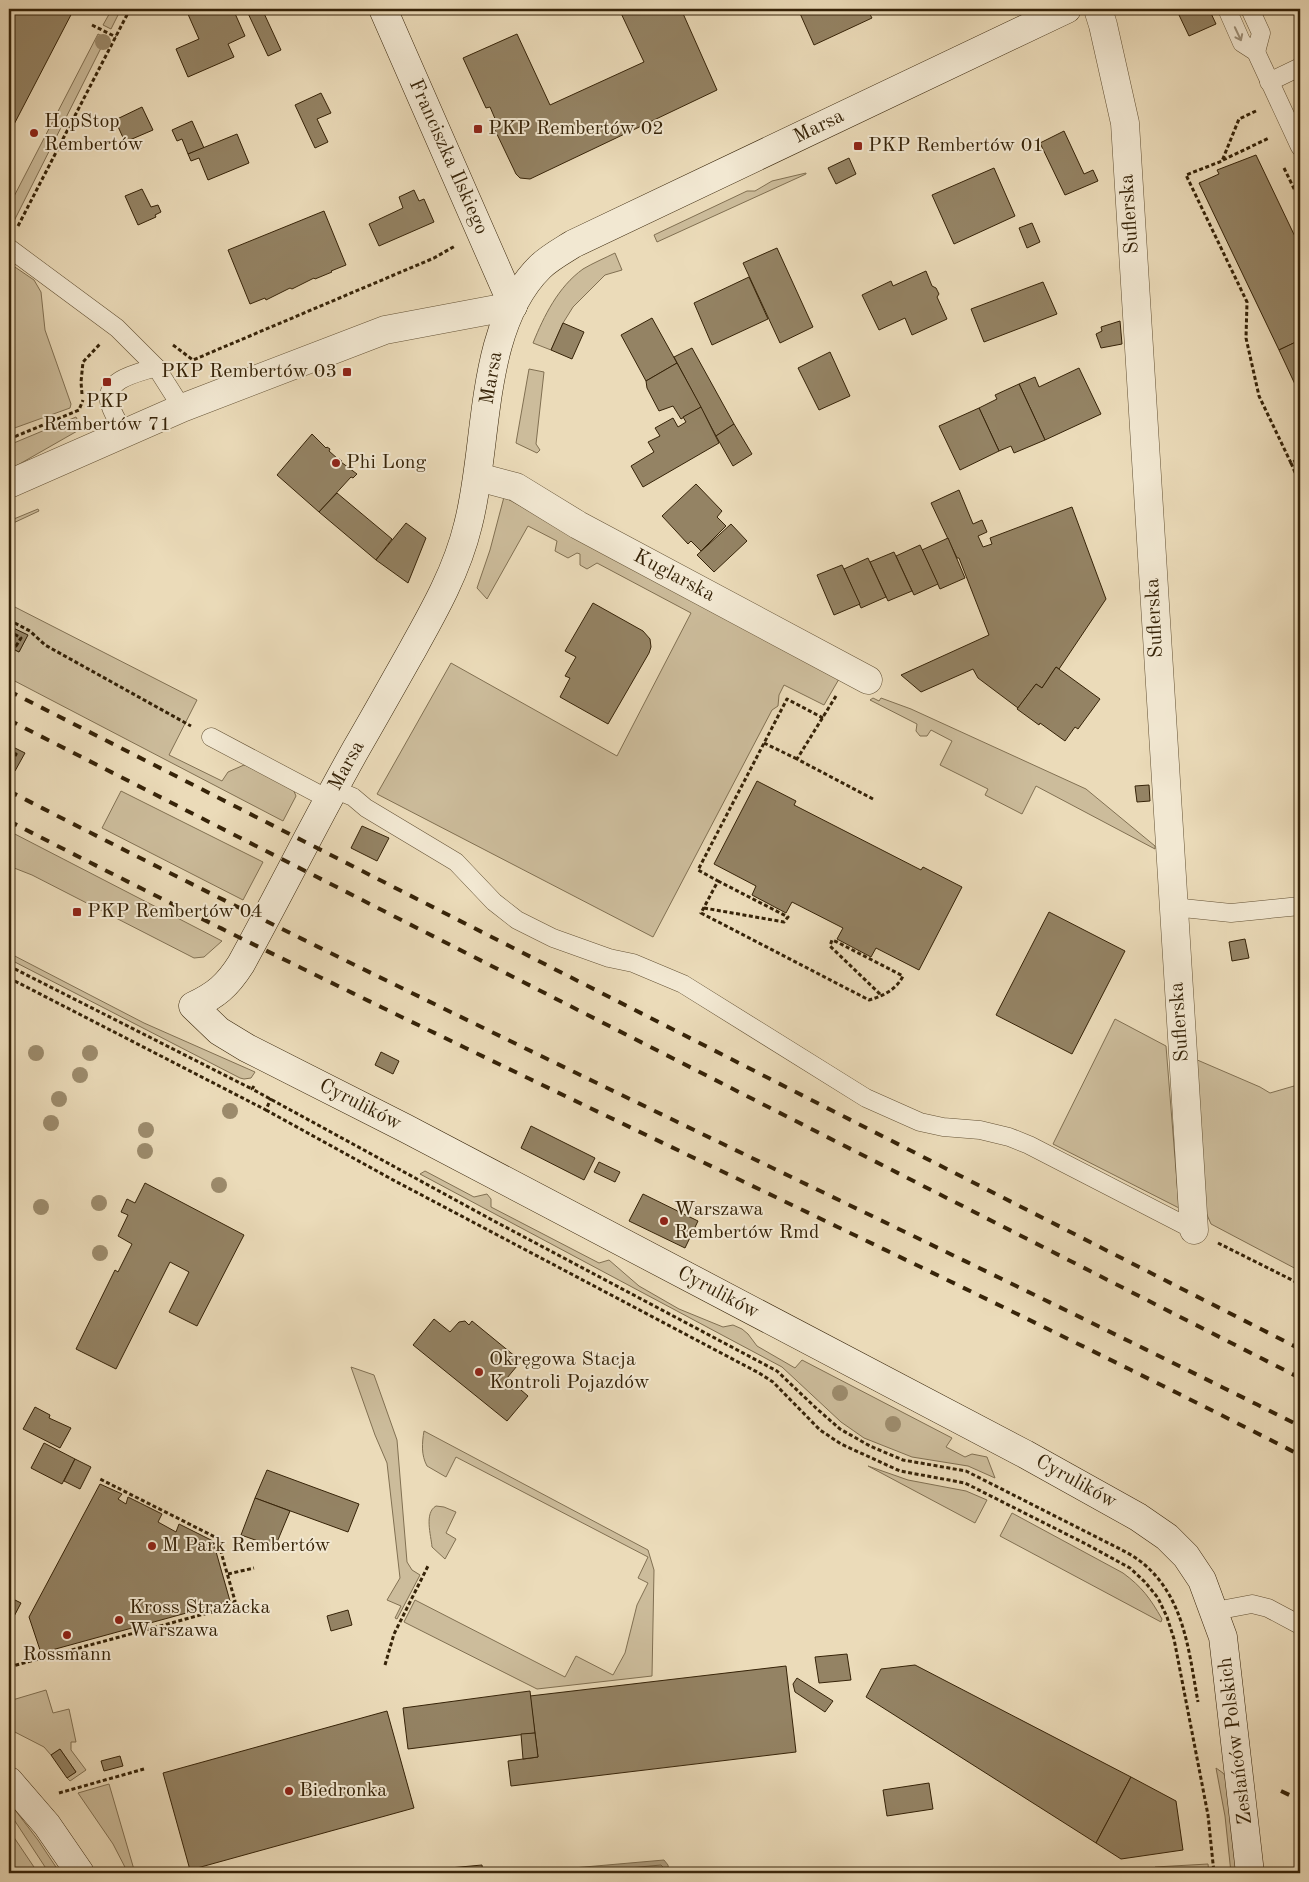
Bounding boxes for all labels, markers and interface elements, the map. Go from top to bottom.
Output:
one-way arrow [1233,26,1243,41]
street label: Franciszka Ilskiego [405,76,491,238]
street label: Marsa [791,106,847,148]
place label: HopStop Rembertów [44,112,144,155]
place label: PKP Rembertów 02 [488,119,664,139]
marker: PKP Rembertów 02 [472,123,484,135]
marker: HopStop Rembertów [28,127,40,139]
place label: PKP Rembertów 01 [868,136,1044,156]
marker: PKP Rembertów 01 [852,140,864,152]
street label: Suflerska [1117,173,1143,255]
street label: Marsa [478,350,507,406]
place label: PKP Rembertów 03 [161,362,337,382]
marker: PKP Rembertów 03 [341,366,353,378]
marker: PKP Rembertów 71 [101,376,113,388]
place label: PKP Rembertów 71 [43,392,171,435]
place label: Phi Long [346,453,427,473]
marker: Phi Long [330,457,342,469]
street label: Kuglarska [630,546,718,606]
street label: Suflerska [1143,577,1167,658]
street label: Marsa [325,738,369,794]
place label: PKP Rembertów 04 [87,902,263,922]
marker: PKP Rembertów 04 [71,906,83,918]
street label: Suflerska [1167,981,1193,1063]
street label: Cyrulików [316,1076,405,1134]
place label: Warszawa Rembertów Rmd [674,1200,819,1243]
marker: Warszawa Rembertów Rmd [658,1215,670,1227]
street label: Cyrulików [674,1263,762,1323]
place label: Okręgowa Stacja Kontroli Pojazdów [489,1350,650,1393]
marker: Okręgowa Stacja Kontroli Pojazdów [473,1366,485,1378]
street label: Cyrulików [1032,1452,1120,1513]
place label: M Park Rembertów [162,1536,331,1556]
marker: M Park Rembertów [146,1540,158,1552]
place label: Kross Strażacka Warszawa [129,1598,270,1641]
marker: Kross Strażacka Warszawa [113,1614,125,1626]
marker: Rossmann [61,1629,73,1641]
place label: Rossmann [23,1645,112,1665]
street label: Zesłańców Polskich [1216,1656,1256,1826]
place label: Biedronka [299,1781,387,1801]
marker: Biedronka [283,1785,295,1797]

